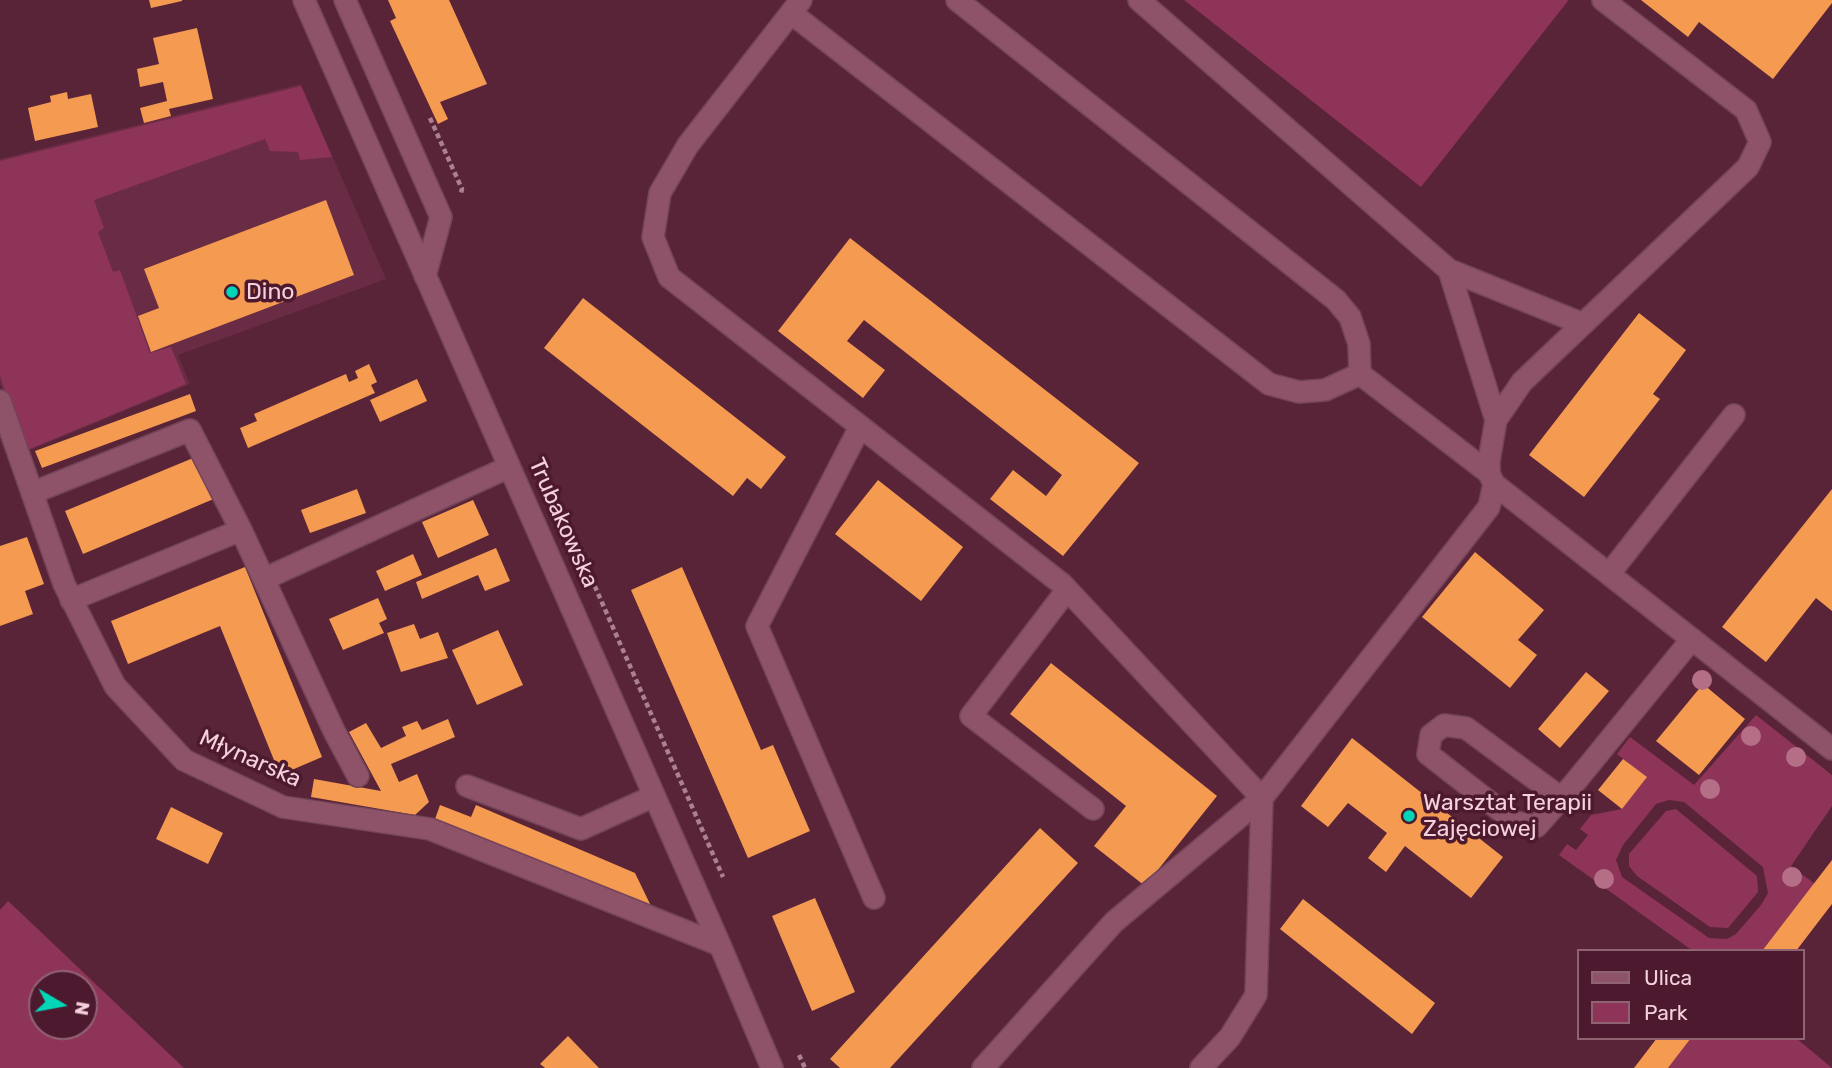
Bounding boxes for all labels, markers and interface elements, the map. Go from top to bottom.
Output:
place label: Dino [246,278,295,306]
marker: Dino [224,284,240,300]
street label: Trubakowska [522,454,604,592]
street label: Młynarska [195,724,305,794]
place label: Warsztat Terapii Zajęciowej [1423,789,1592,843]
marker: Warsztat Terapii Zajęciowej [1401,808,1417,824]
legend [1576,949,1804,1040]
text: Ulica [1644,965,1692,990]
north arrow [28,970,98,1040]
text: N [70,1000,95,1017]
text: Park [1644,1000,1688,1025]

